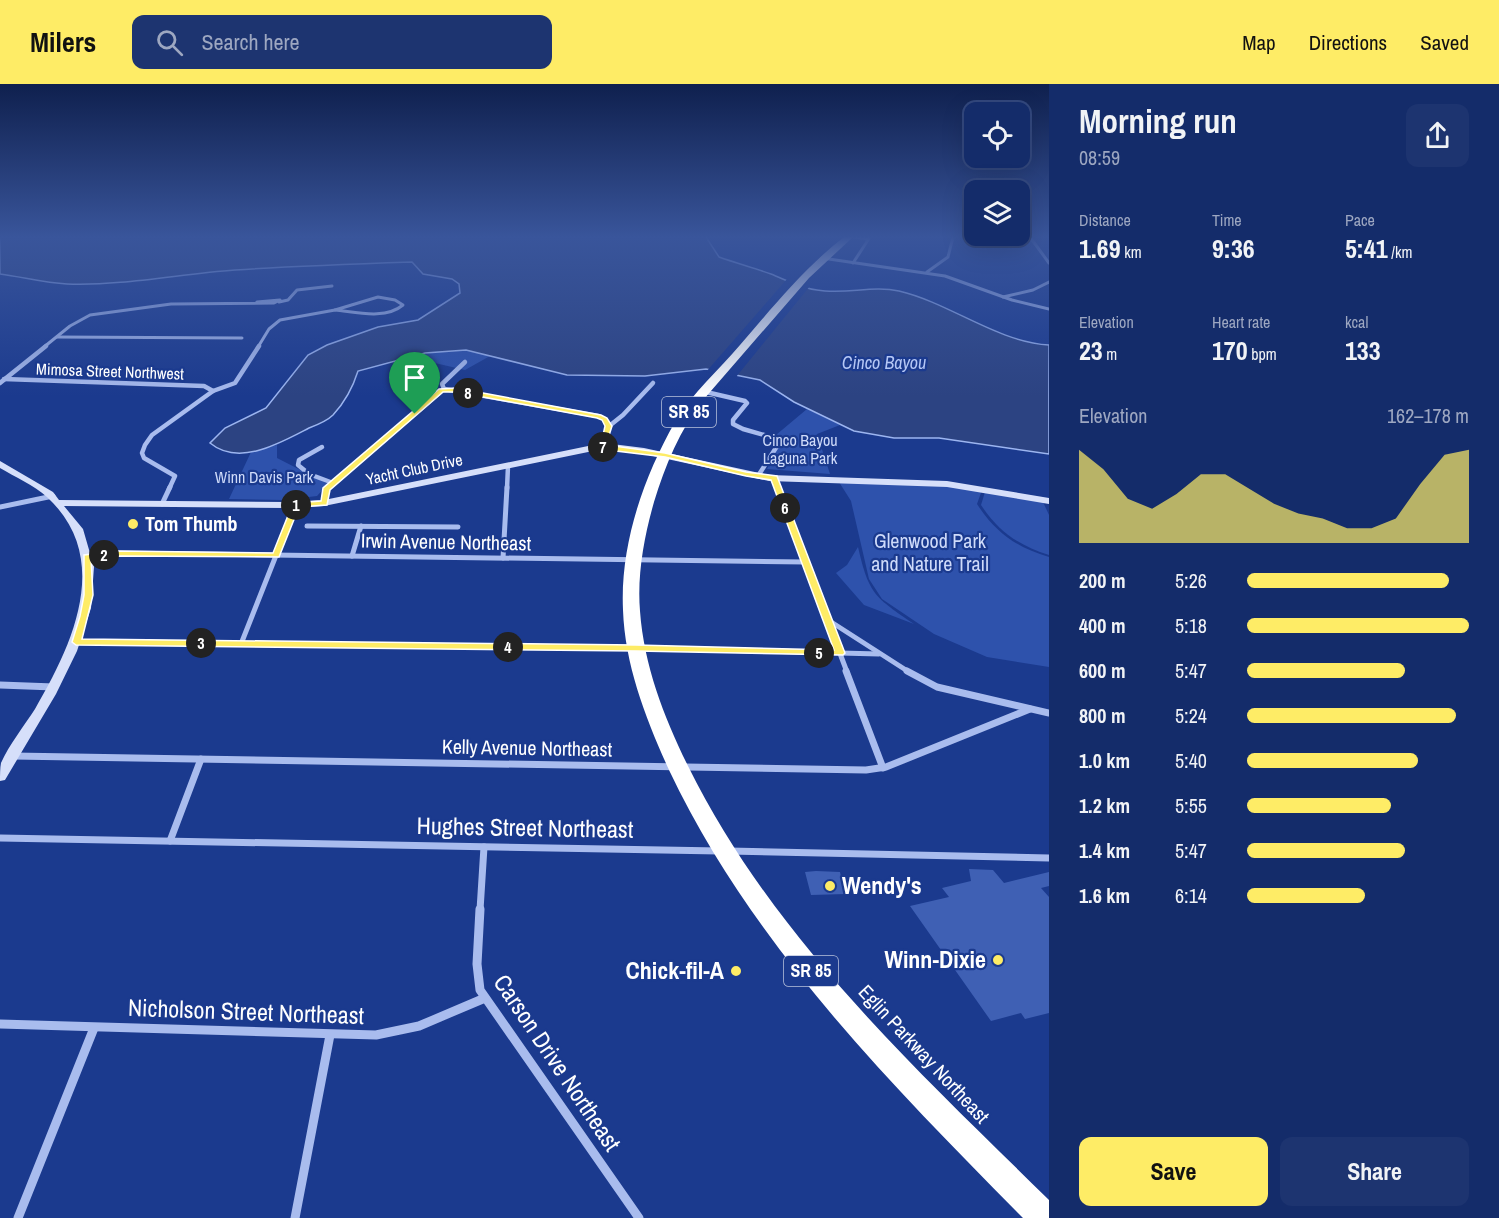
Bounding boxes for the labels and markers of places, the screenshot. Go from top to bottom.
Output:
pin [389,352,440,414]
pin: 8 [453,378,483,408]
pin: 7 [588,432,618,462]
pin: 1 [281,490,311,520]
pin: 6 [770,493,800,523]
place label: Tom Thumb [145,510,238,537]
marker: Tom Thumb [126,517,140,531]
pin: 2 [89,540,119,570]
pin: 3 [186,628,216,658]
pin: 4 [493,632,523,662]
pin: 5 [804,638,834,668]
place label: Wendy's [842,869,922,901]
marker: Wendy's [823,879,837,893]
place label: Winn-Dixie [884,943,986,975]
marker: Winn-Dixie [991,953,1005,967]
place label: Chick-fil-A [626,954,725,986]
marker: Chick-fil-A [729,964,743,978]

